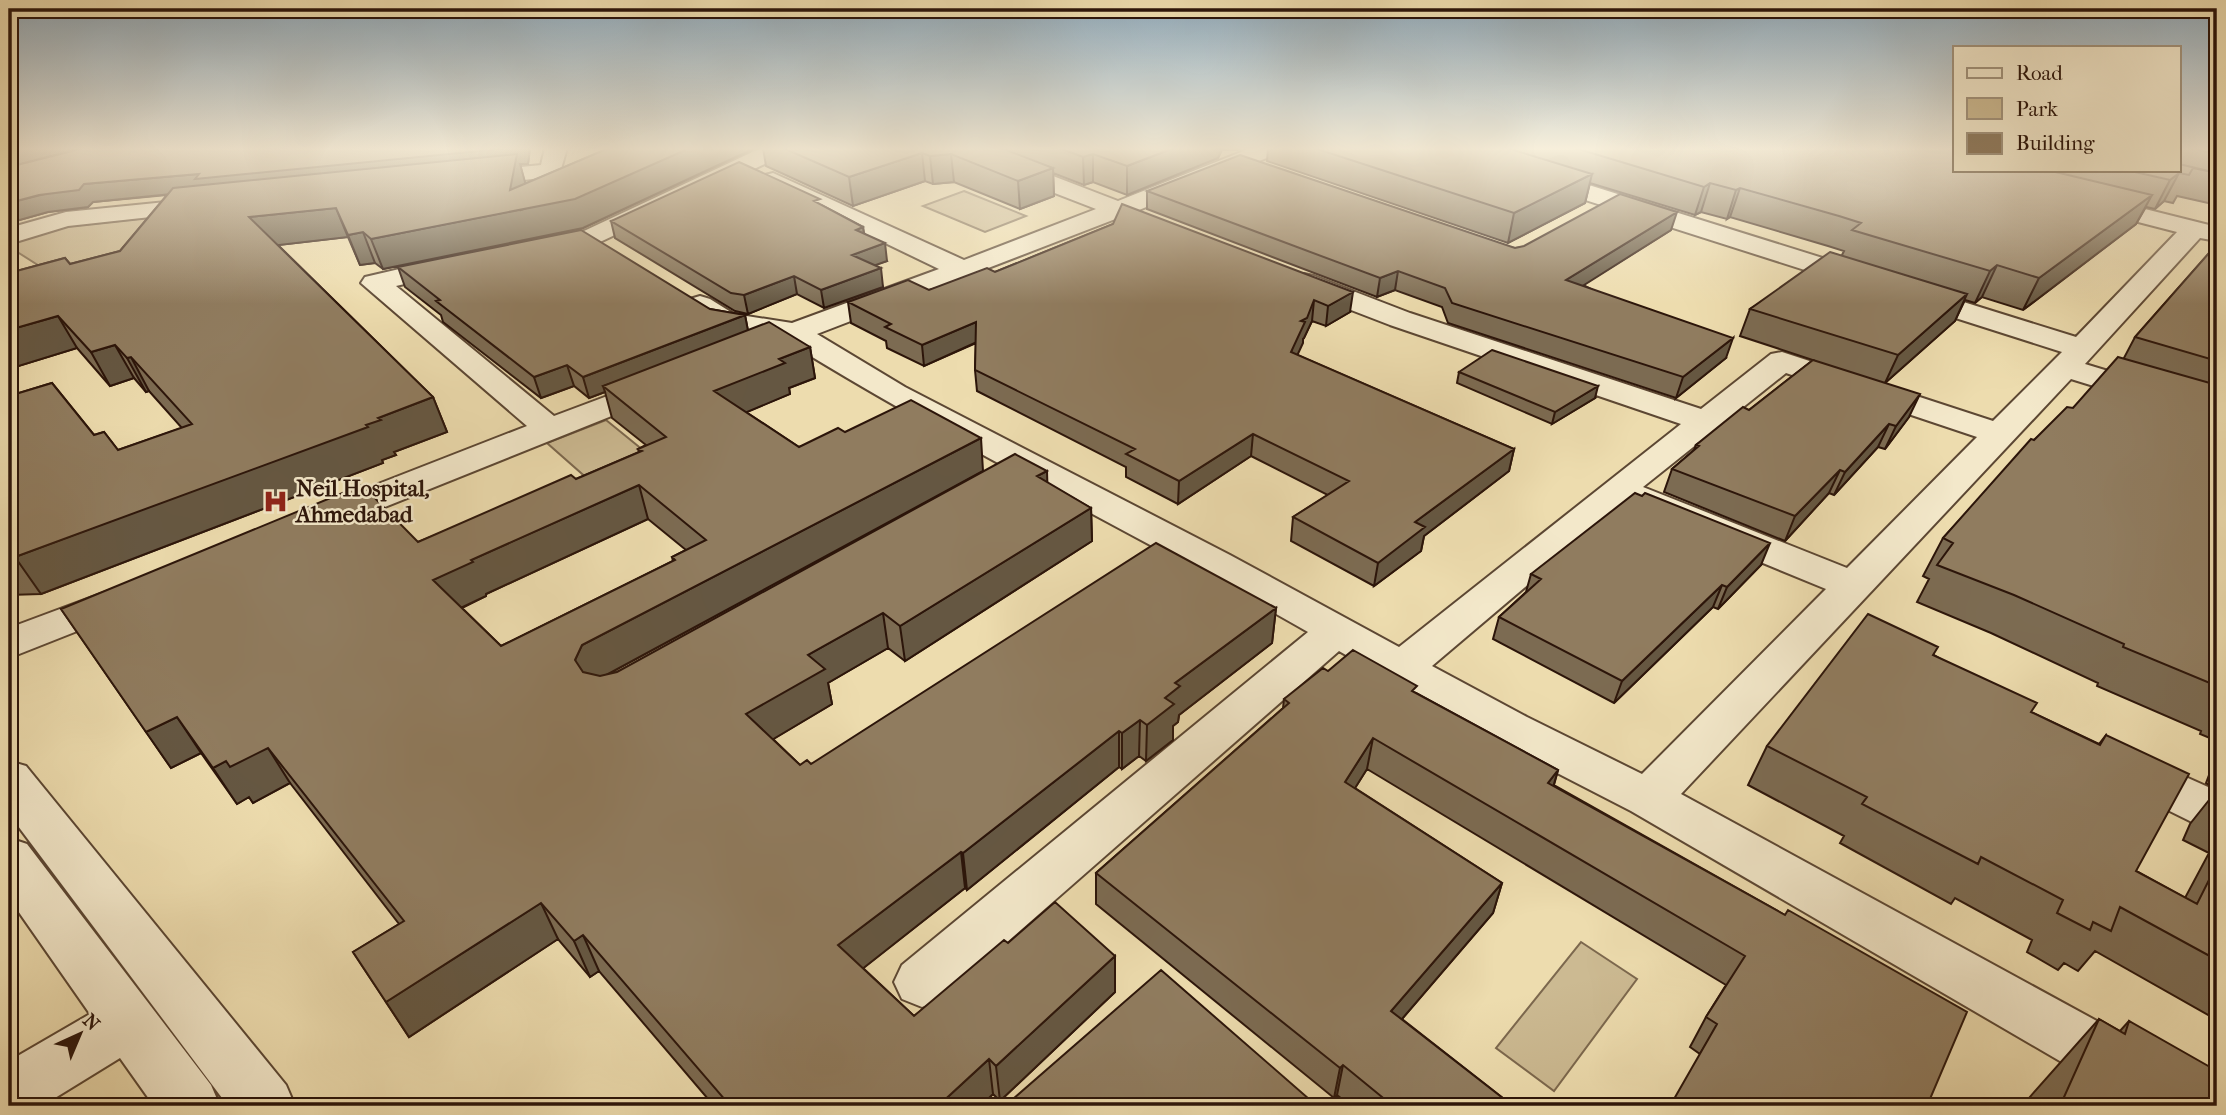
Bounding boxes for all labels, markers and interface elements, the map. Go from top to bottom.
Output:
legend [1953,46,2180,172]
text: Road [2016,61,2063,85]
text: Park [2016,97,2058,121]
text: Building [2016,131,2095,155]
place label: Neil Hospital, Ahmedabad [294,475,430,528]
hospital icon: Neil Hospital, Ahmedabad [262,487,290,515]
north arrow [46,1000,116,1070]
text: N [78,1010,104,1036]

